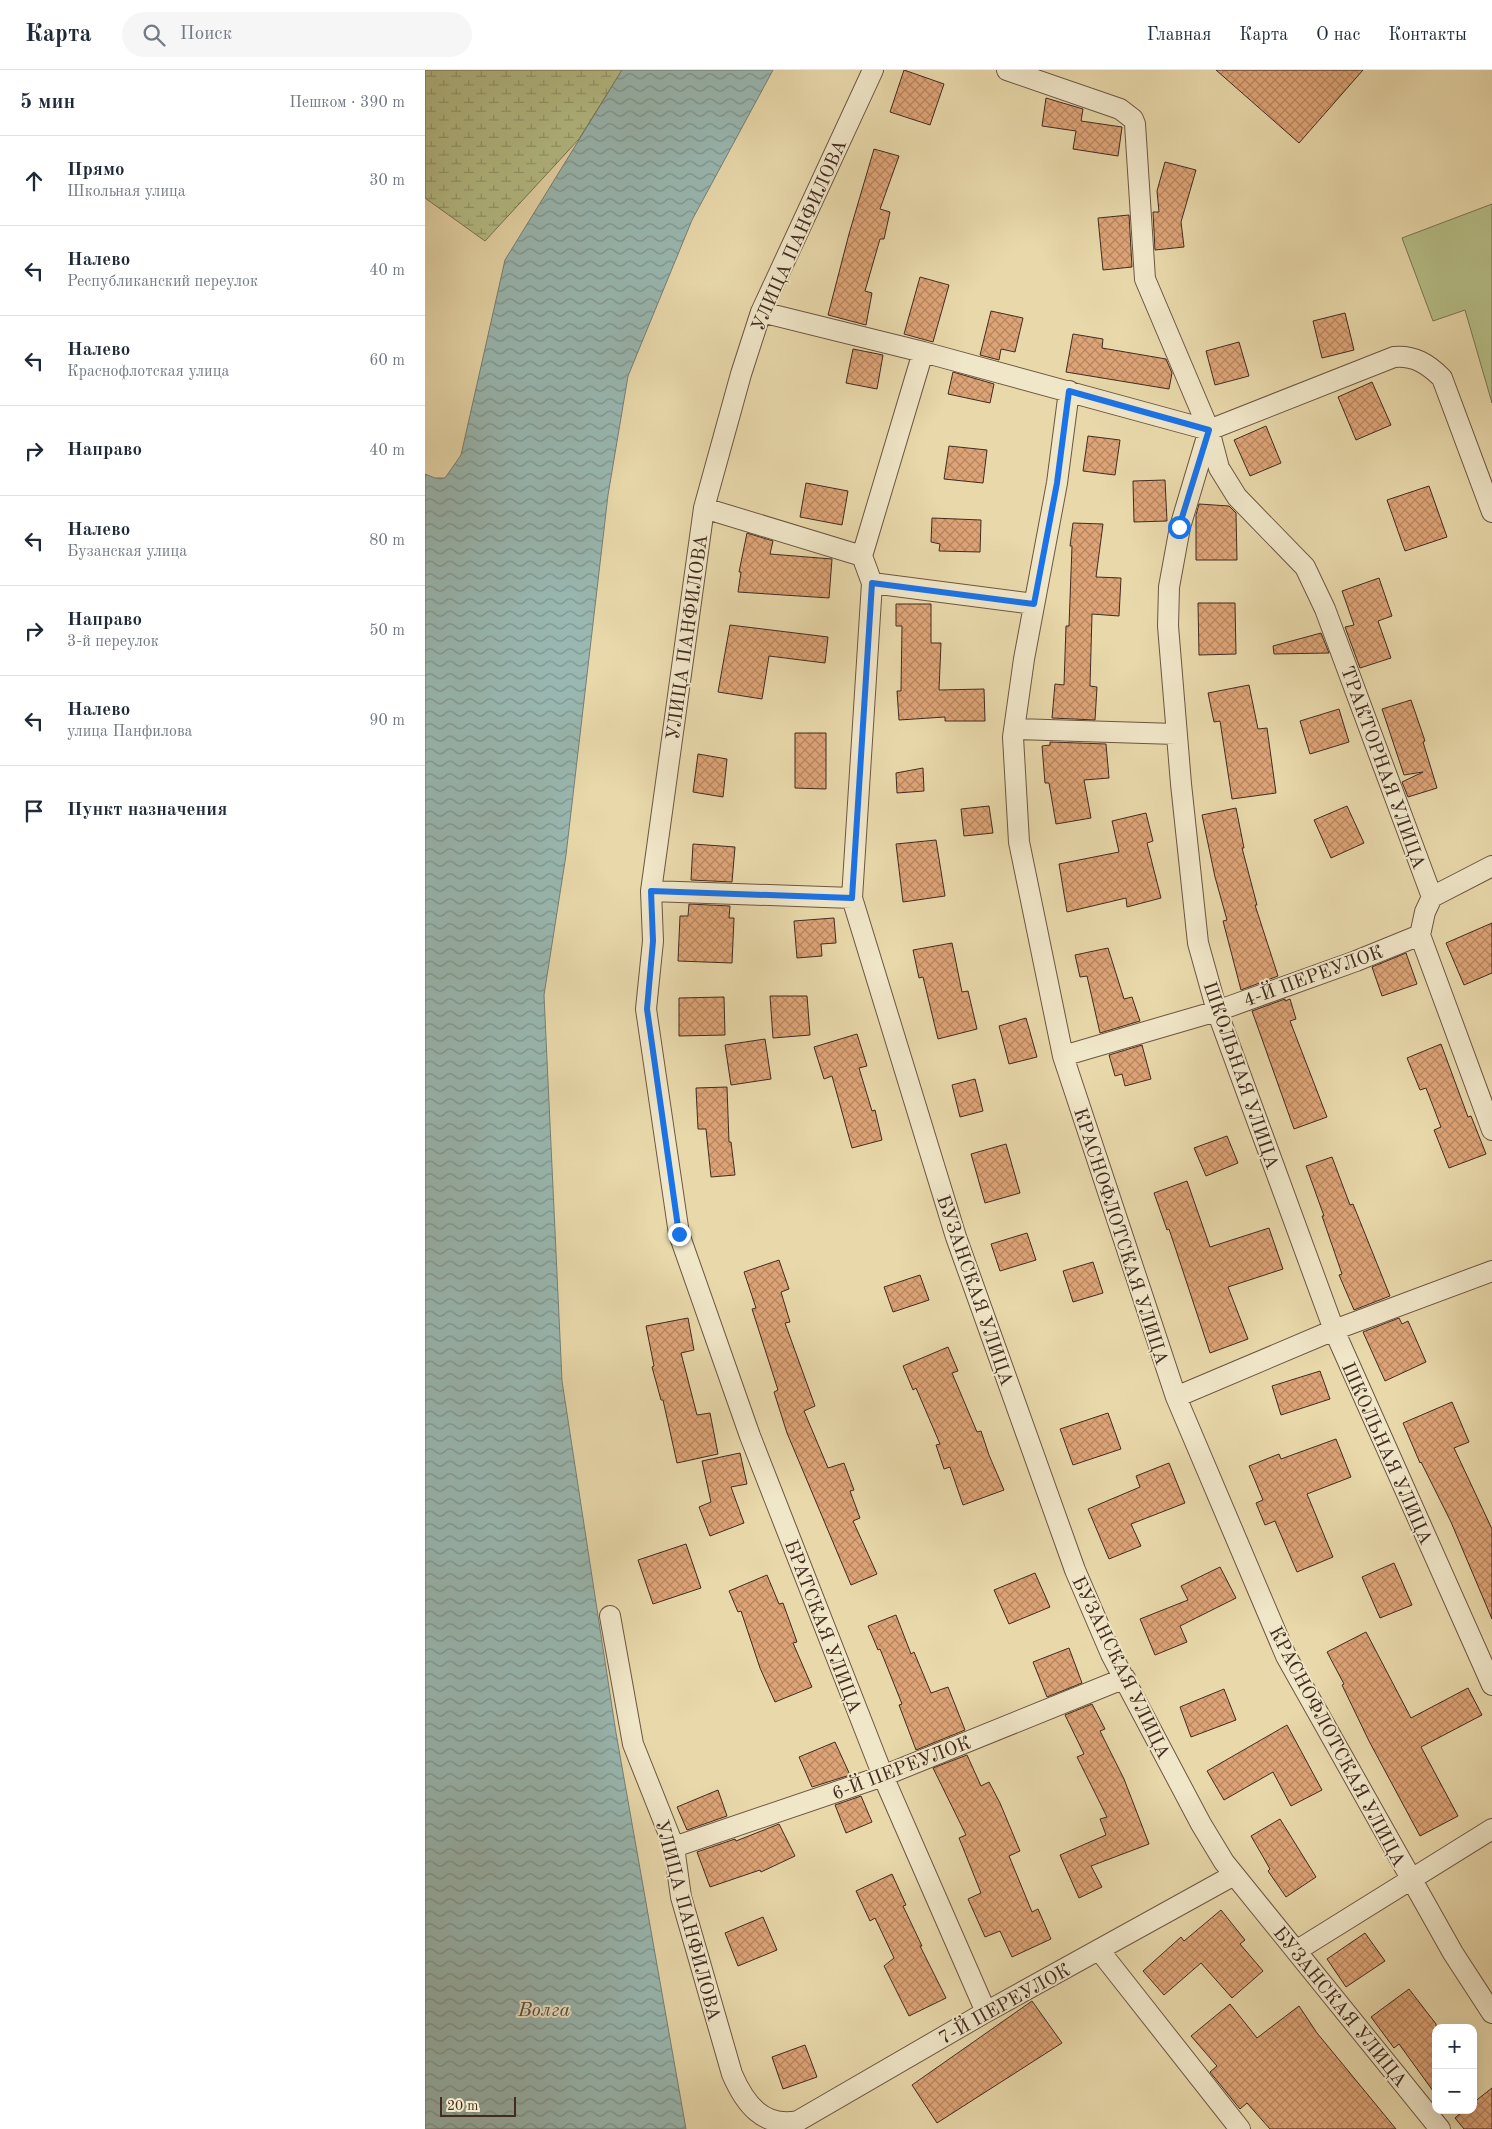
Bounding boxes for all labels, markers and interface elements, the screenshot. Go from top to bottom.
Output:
search box [122,12,472,57]
icon: search [140,21,168,49]
text: Карта [25,23,92,47]
text: Поиск [180,25,232,44]
text: Главная [1147,26,1211,44]
text: Карта [1239,26,1288,44]
text: О нас [1316,26,1360,44]
text: Контакты [1388,26,1467,44]
text: 5 мин [20,92,75,113]
text: Пешком · 390 m [289,95,405,111]
street label: УЛИЦА ПАНФИЛОВА [749,137,851,335]
text: Прямо [67,161,125,180]
icon: ahead [20,167,48,195]
text: 30 m [369,173,405,189]
text: Школьная улица [67,184,186,200]
text: Налево [67,251,130,270]
icon: left [20,257,48,285]
text: 40 m [369,263,405,279]
text: Республиканский переулок [67,274,258,290]
text: Налево [67,341,130,360]
icon: left [20,347,48,375]
text: 60 m [369,353,405,369]
text: Краснофлотская улица [67,364,229,380]
icon: right [20,437,48,465]
text: Направо [67,441,142,460]
text: 40 m [369,443,405,459]
route start [1168,516,1191,539]
text: Налево [67,521,130,540]
icon: left [20,527,48,555]
text: 80 m [369,533,405,549]
street label: УЛИЦА ПАНФИЛОВА [665,533,712,741]
text: Бузанская улица [67,544,187,560]
text: Направо [67,611,142,630]
icon: right [20,617,48,645]
text: 50 m [369,623,405,639]
text: 3-й переулок [67,634,159,650]
street label: ТРАКТОРНАЯ УЛИЦА [1336,664,1427,872]
text: Налево [67,701,130,720]
icon: left [20,707,48,735]
text: 90 m [369,713,405,729]
text: улица Панфилова [67,724,193,740]
icon: arrive [20,797,48,825]
text: Пункт назначения [67,801,227,820]
street label: 4-Й ПЕРЕУЛОК [1240,939,1386,1011]
street label: ШКОЛЬНАЯ УЛИЦА [1199,980,1281,1173]
street label: КРАСНОФЛОТСКАЯ УЛИЦА [1069,1106,1170,1368]
street label: БУЗАНСКАЯ УЛИЦА [932,1193,1015,1389]
route end [668,1223,691,1246]
street label: ШКОЛЬНАЯ УЛИЦА [1337,1360,1435,1548]
street label: БРАТСКАЯ УЛИЦА [780,1538,864,1716]
street label: БУЗАНСКАЯ УЛИЦА [1067,1574,1172,1763]
street label: КРАСНОФЛОТСКАЯ УЛИЦА [1264,1624,1408,1871]
street label: 6-Й ПЕРЕУЛОК [828,1730,974,1805]
street label: УЛИЦА ПАНФИЛОВА [651,1818,723,2024]
street label: БУЗАНСКАЯ УЛИЦА [1269,1924,1410,2092]
street label: 7-Й ПЕРЕУЛОК [934,1958,1074,2049]
water label: Волга [517,2001,571,2021]
map controls [1432,2024,1477,2114]
button: + [1432,2024,1477,2069]
button: − [1432,2069,1477,2114]
scale bar [440,2094,516,2117]
text: 20 m [447,2099,478,2113]

